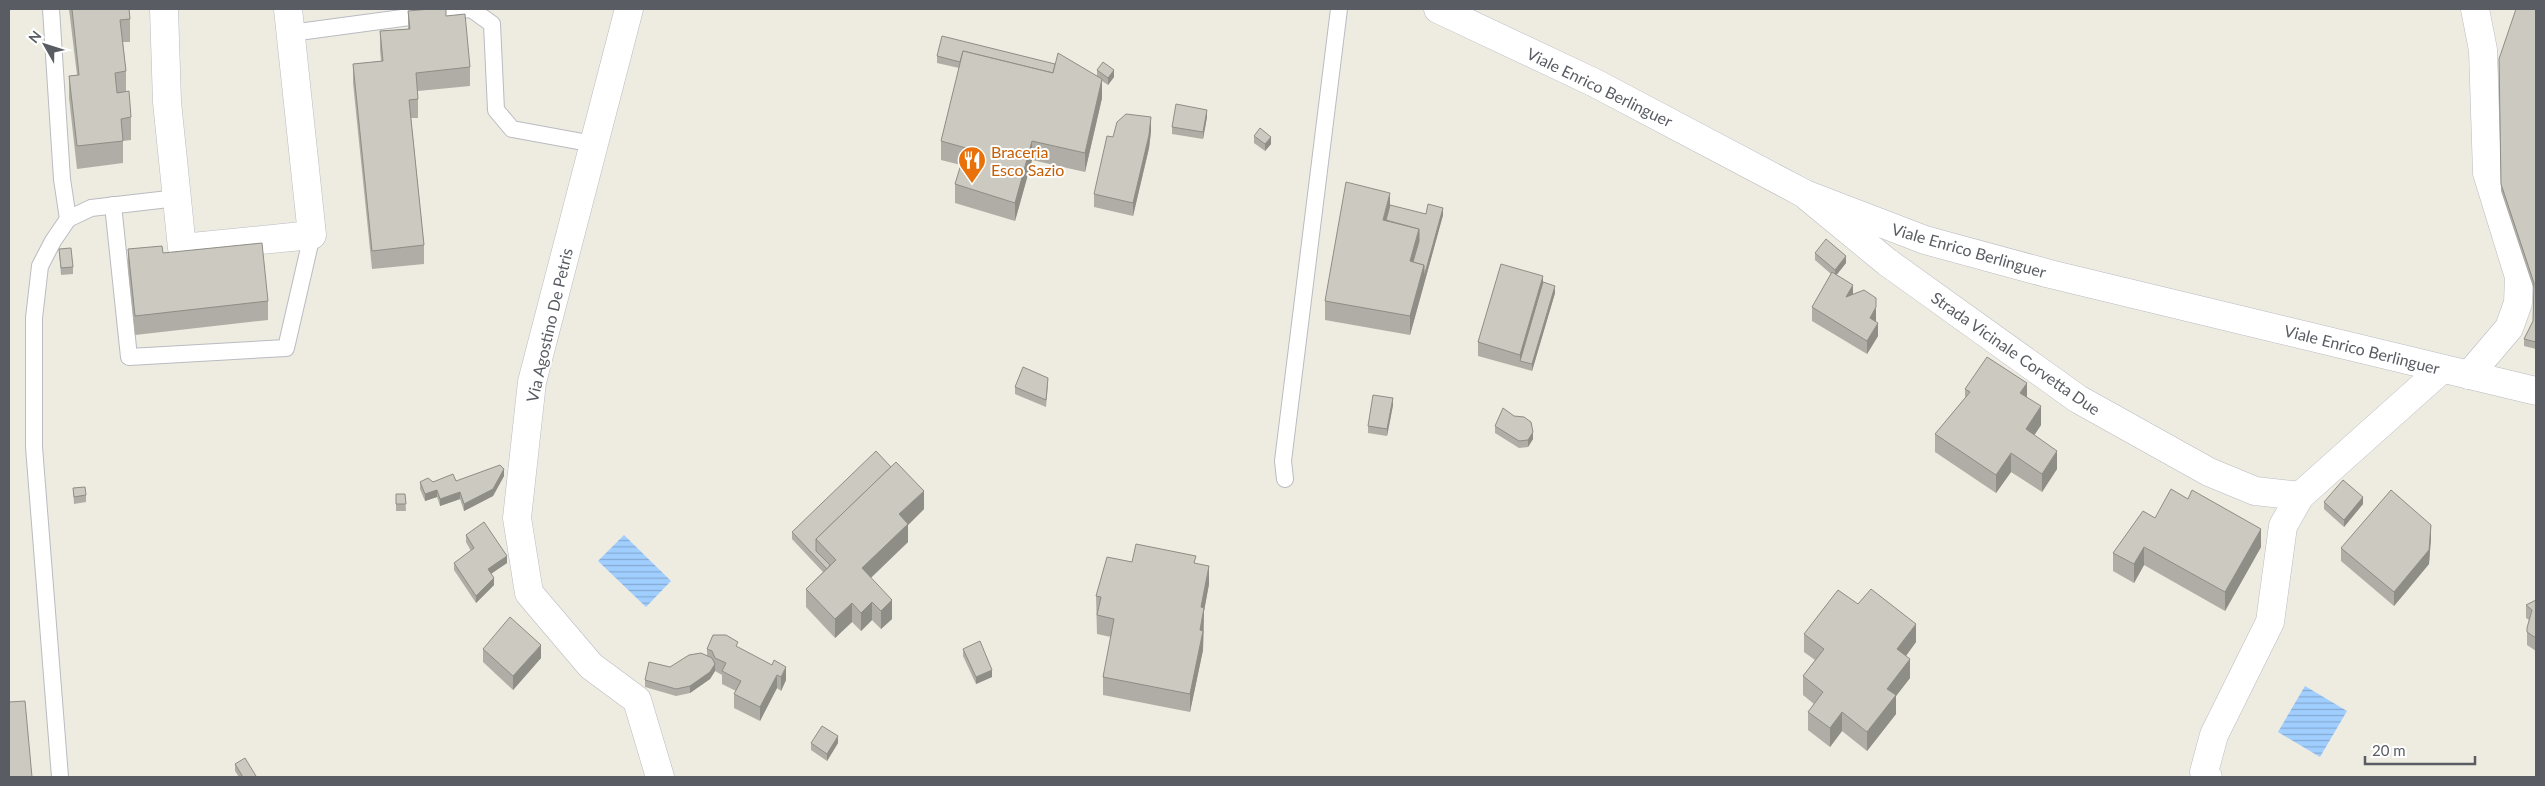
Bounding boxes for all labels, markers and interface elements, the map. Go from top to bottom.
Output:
north arrow [20,20,70,70]
text: N [25,27,45,46]
street label: Viale Enrico Berlinguer [1524,43,1676,131]
place label: Braceria Esco Sazio [991,142,1064,179]
restaurant icon: Braceria Esco Sazio [957,145,987,184]
street label: Viale Enrico Berlinguer [1890,219,2049,281]
street label: Via Agostino De Petris [522,246,576,404]
street label: Strada Vicinale Corvetta Due [1928,287,2104,419]
street label: Viale Enrico Berlinguer [2282,320,2442,378]
scale bar [2365,734,2475,766]
text: 20 m [2372,741,2406,759]

